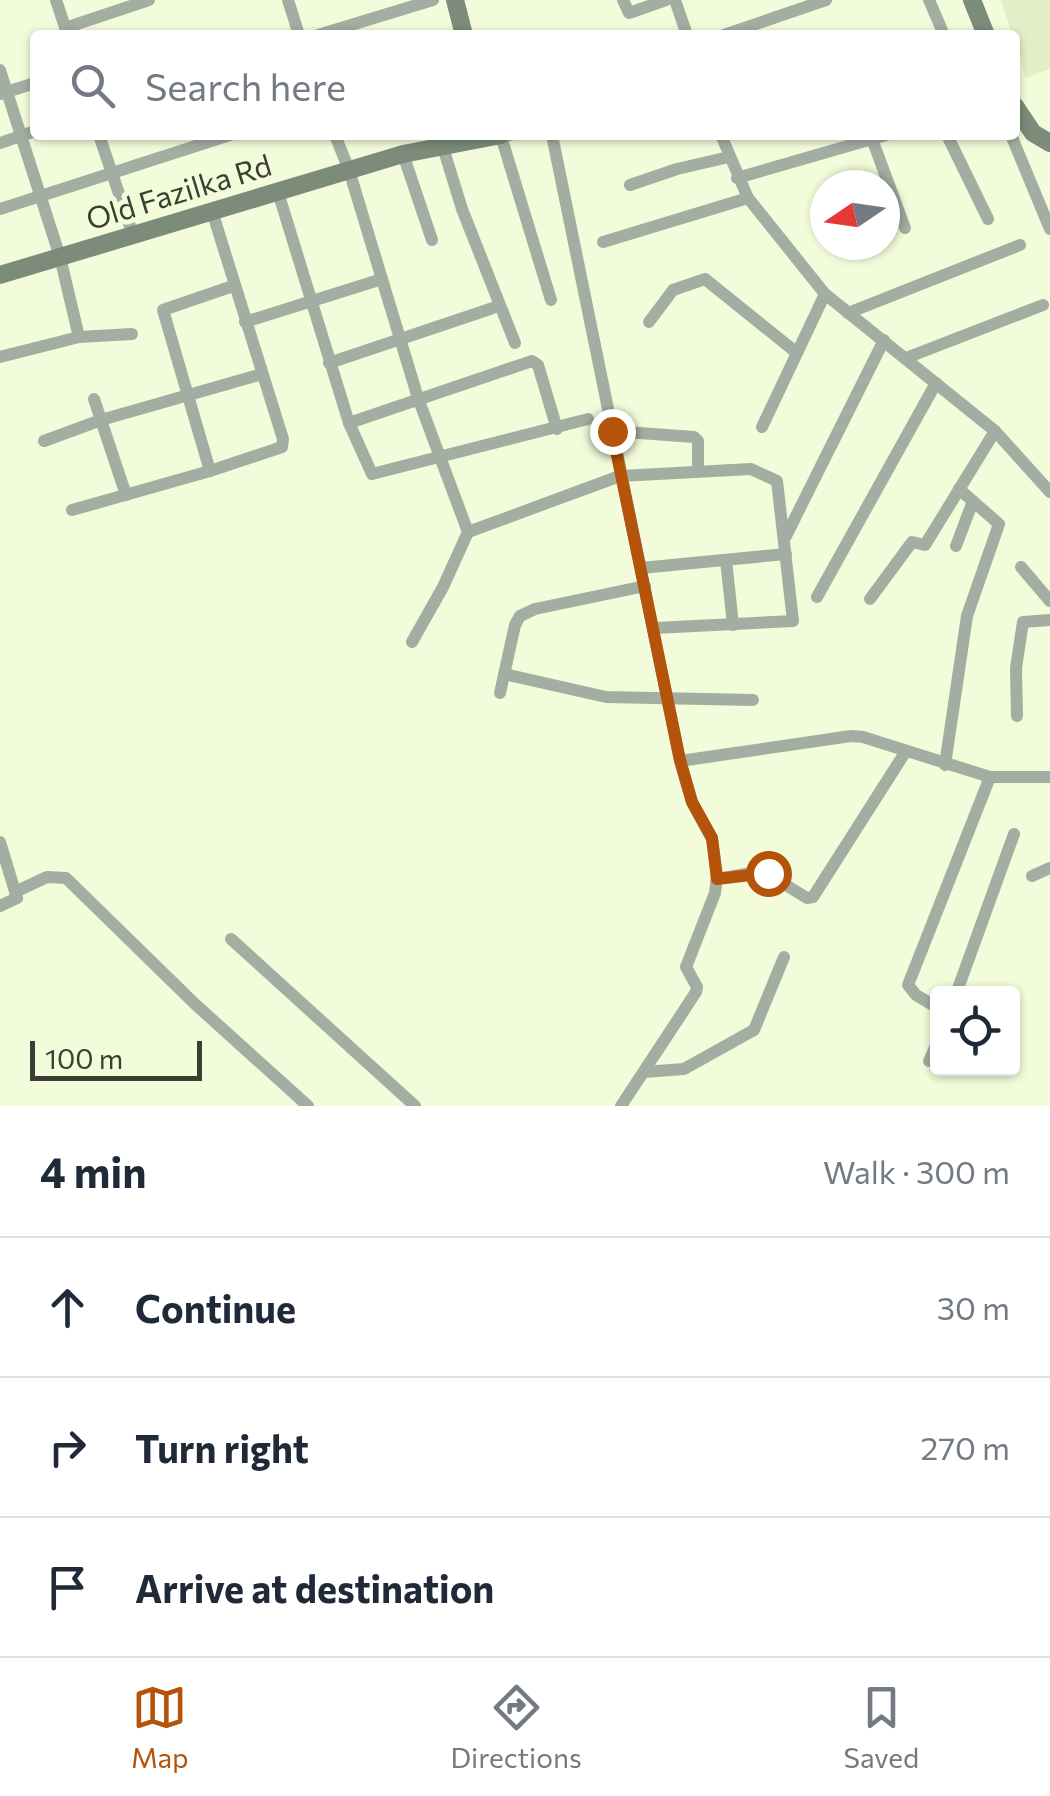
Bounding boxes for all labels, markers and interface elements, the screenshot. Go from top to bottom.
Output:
search box [30,30,1020,140]
icon: search [65,58,120,113]
text: Search here [145,62,346,109]
street label: Old Fazilka Rd [81,145,275,236]
north arrow [810,170,900,260]
route end [590,409,636,455]
route start [746,851,792,897]
map controls [930,986,1020,1076]
button: locate [930,986,1020,1076]
scale bar [30,1036,202,1080]
text: 100 m [45,1041,123,1075]
text: 4 min [40,1145,146,1197]
text: Walk · 300 m [823,1151,1010,1191]
icon: ahead [40,1280,95,1335]
text: Continue [135,1284,296,1331]
text: 30 m [937,1287,1010,1327]
icon: right [40,1420,95,1475]
text: Turn right [135,1424,309,1471]
text: 270 m [921,1427,1010,1467]
icon: arrive [40,1560,95,1615]
text: Arrive at destination [135,1564,494,1611]
tab: Map [131,1680,189,1774]
tab: Directions [450,1680,582,1774]
tab: Saved [844,1680,919,1774]

